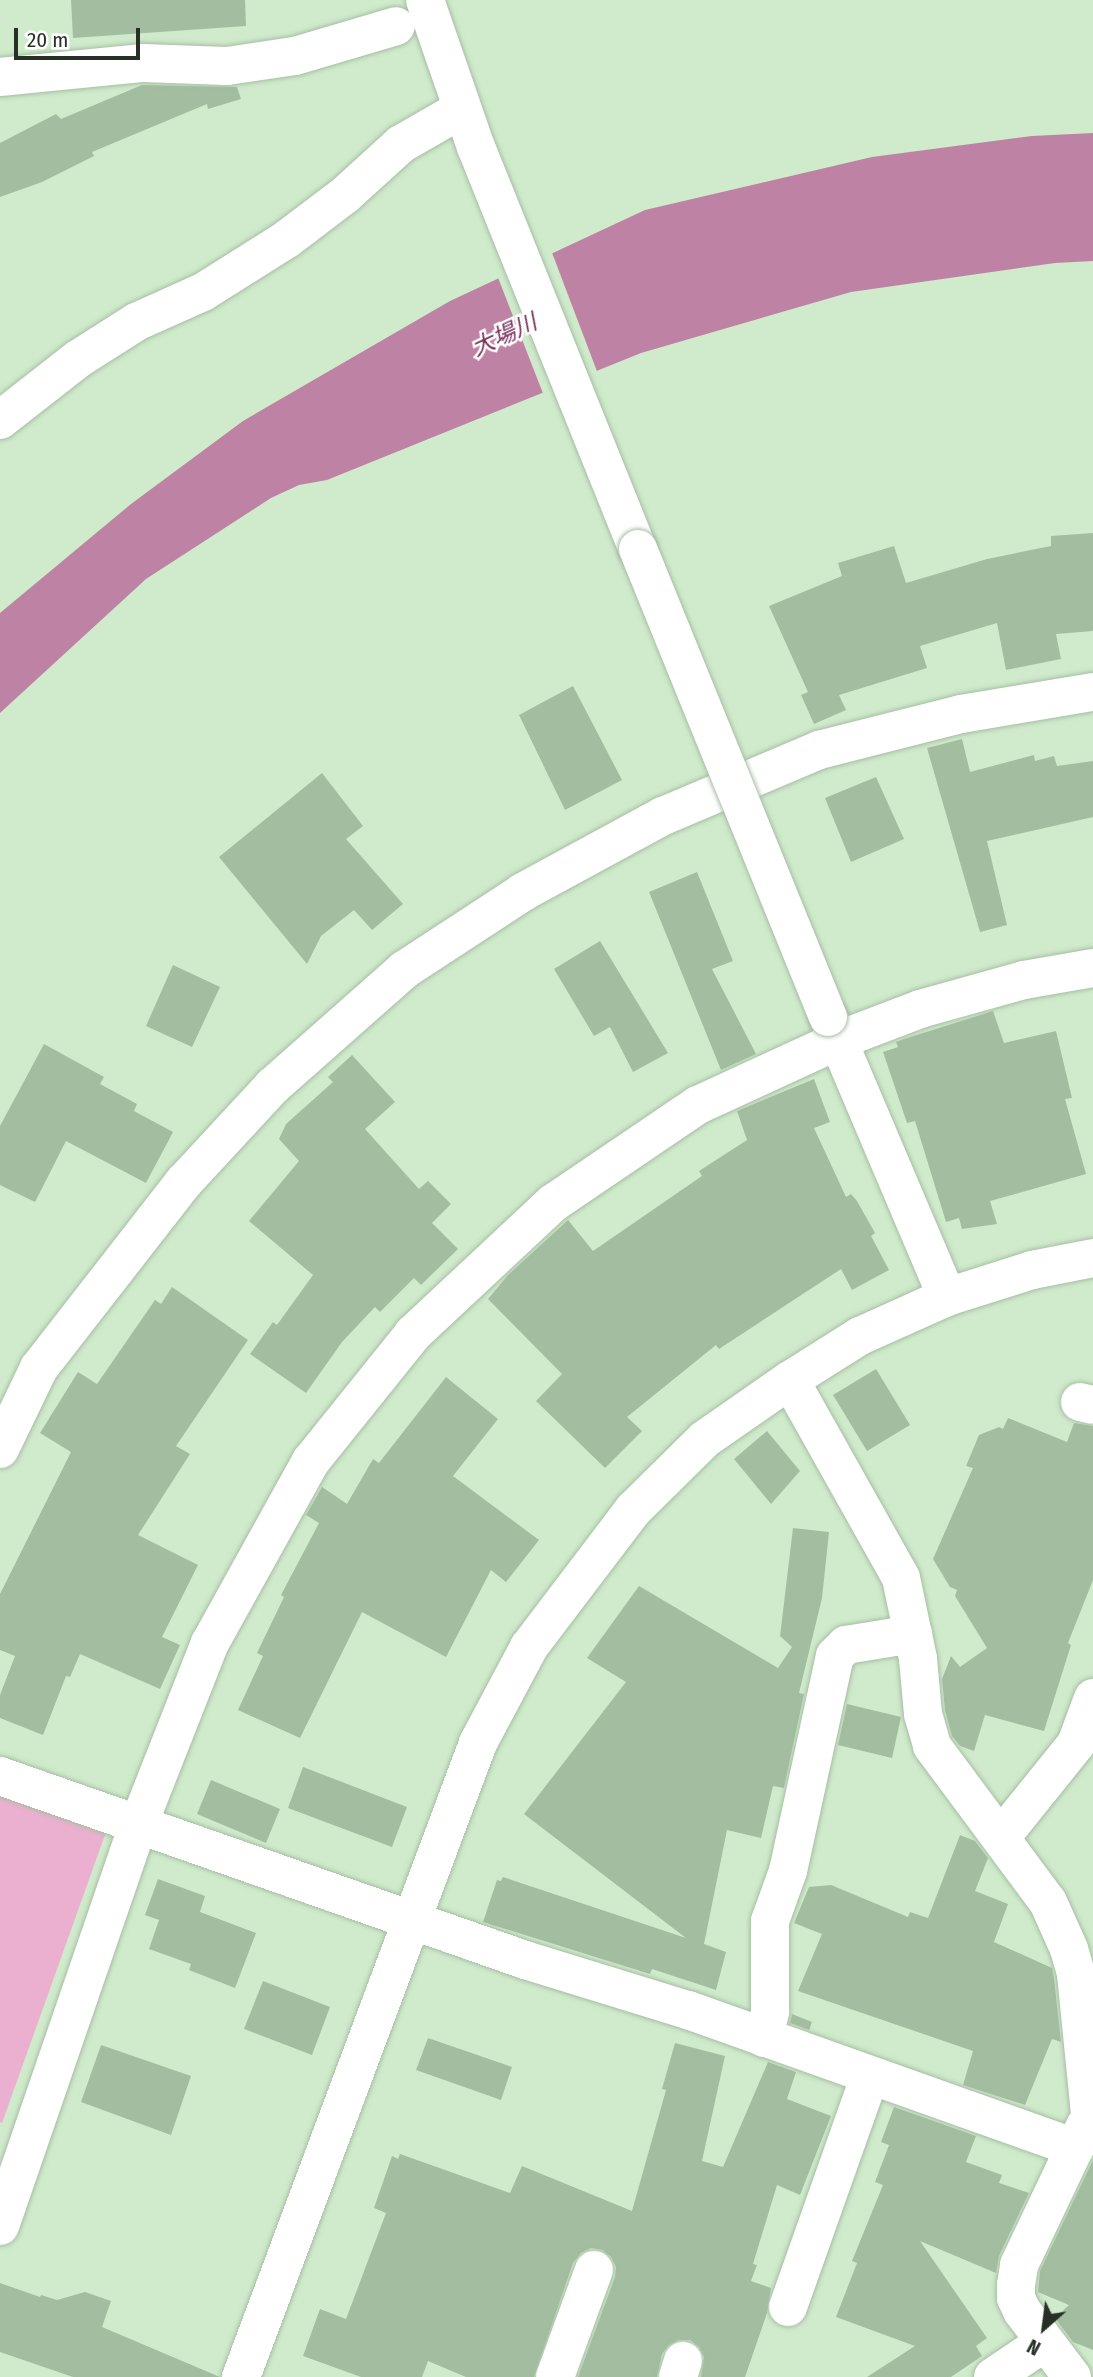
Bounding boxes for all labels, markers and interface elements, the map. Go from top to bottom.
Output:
scale bar [18,14,144,58]
text: 20 m [27,27,68,53]
water label: 大場川 [467,308,541,362]
north arrow [1009,2293,1079,2363]
text: N [1023,2334,1044,2360]

